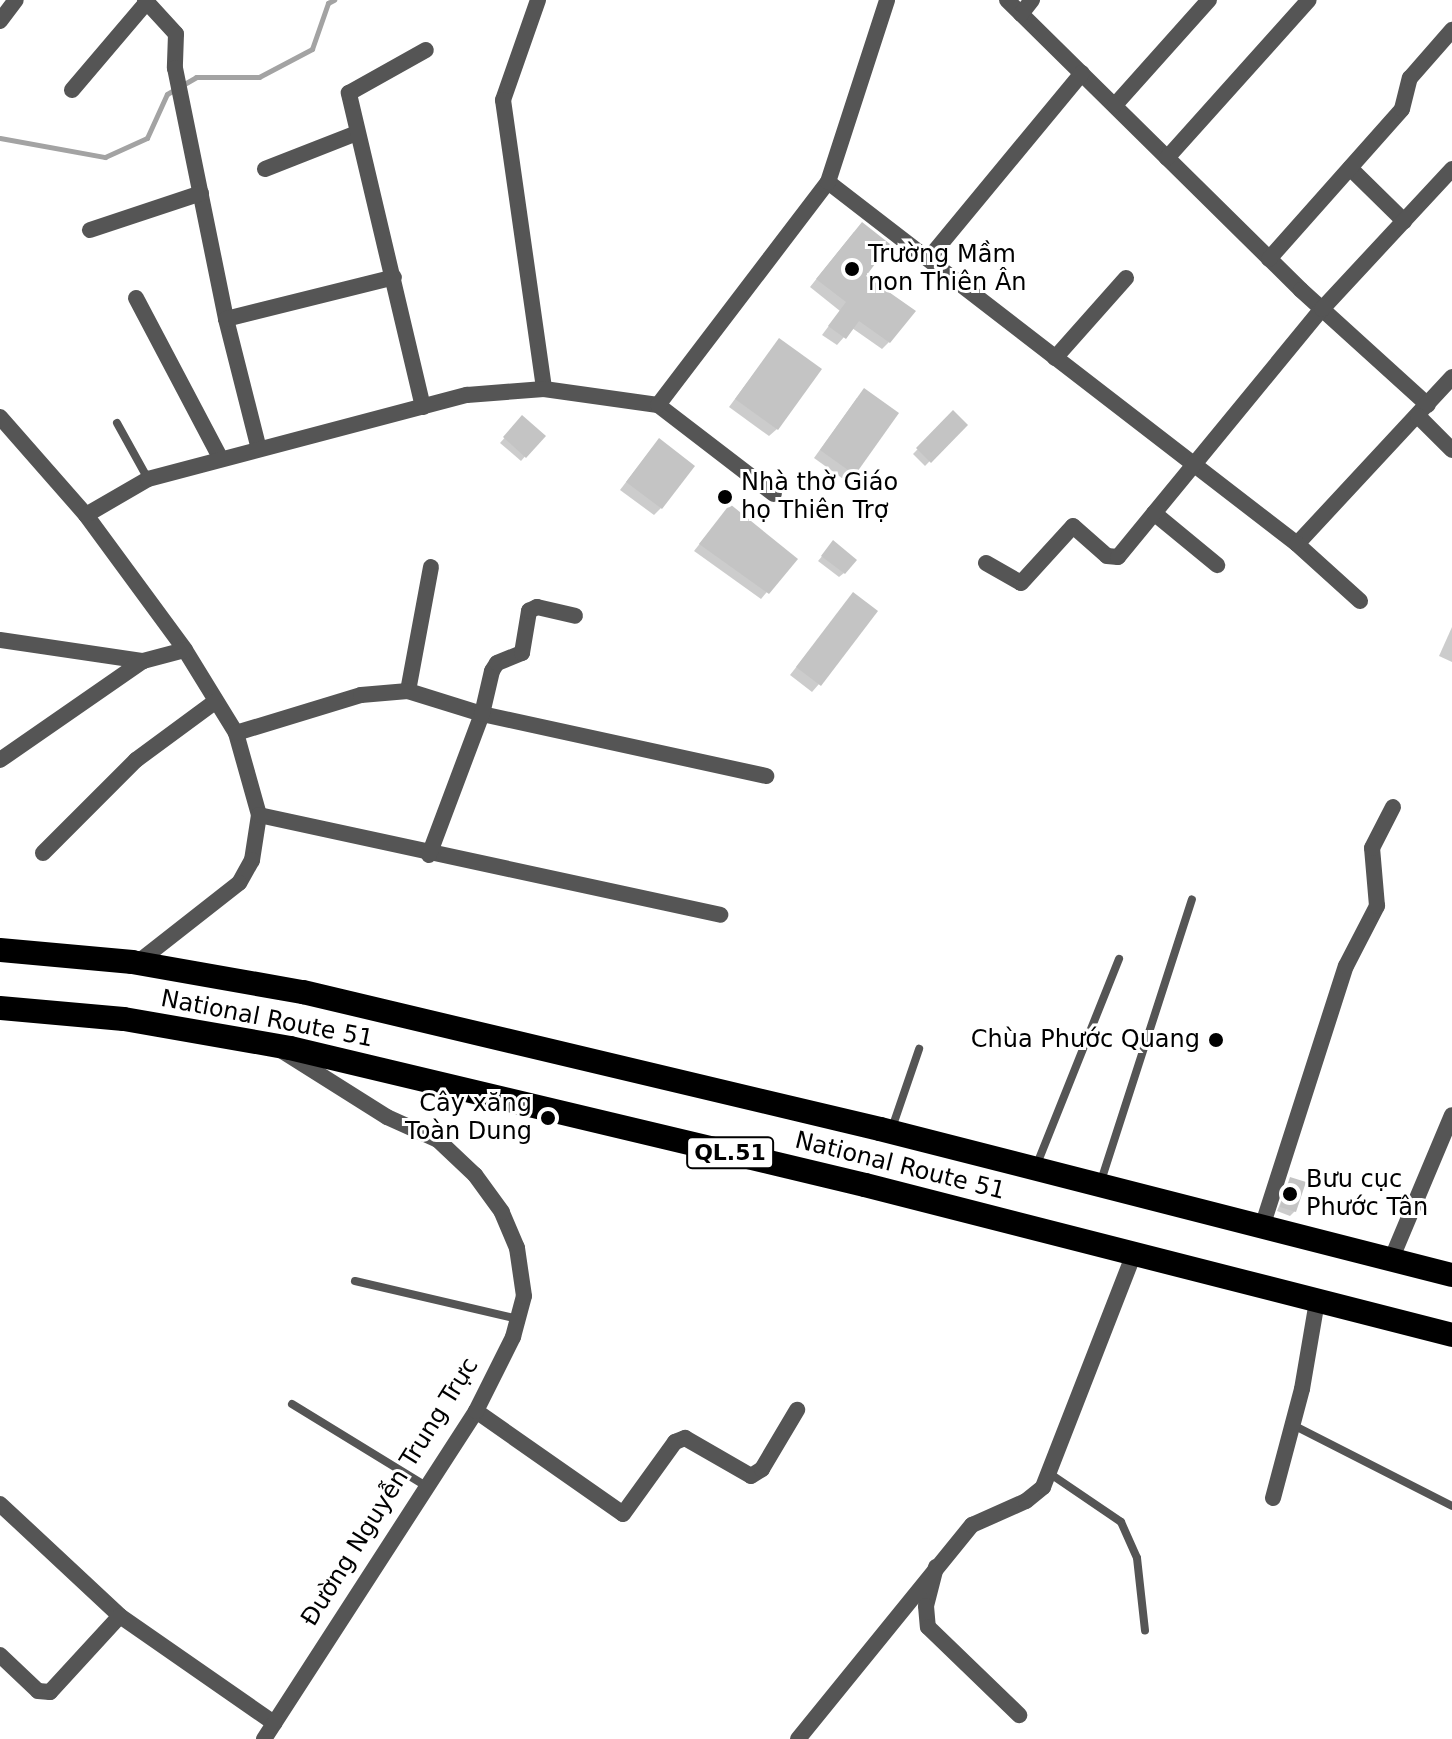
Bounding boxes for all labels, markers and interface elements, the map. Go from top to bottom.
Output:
place label: Trường Mầm non Thiên Ân [868,241,1027,297]
marker: Trường Mầm non Thiên Ân [843,260,861,278]
place label: Nhà thờ Giáo họ Thiên Trợ [741,469,898,525]
marker: Nhà thờ Giáo họ Thiên Trợ [716,488,734,506]
street label: National Route 51 [158,984,376,1054]
place label: Chùa Phước Quang [971,1026,1200,1054]
marker: Chùa Phước Quang [1207,1031,1225,1049]
place label: Cây xăng Toàn Dung [405,1090,532,1146]
marker: Cây xăng Toàn Dung [539,1109,557,1127]
street label: National Route 51 [792,1126,1008,1206]
road number: QL.51 [686,1135,774,1171]
place label: Bưu cục Phước Tân [1306,1166,1428,1222]
marker: Bưu cục Phước Tân [1281,1185,1299,1203]
street label: Đường Nguyễn Trung Trực [296,1353,484,1631]

